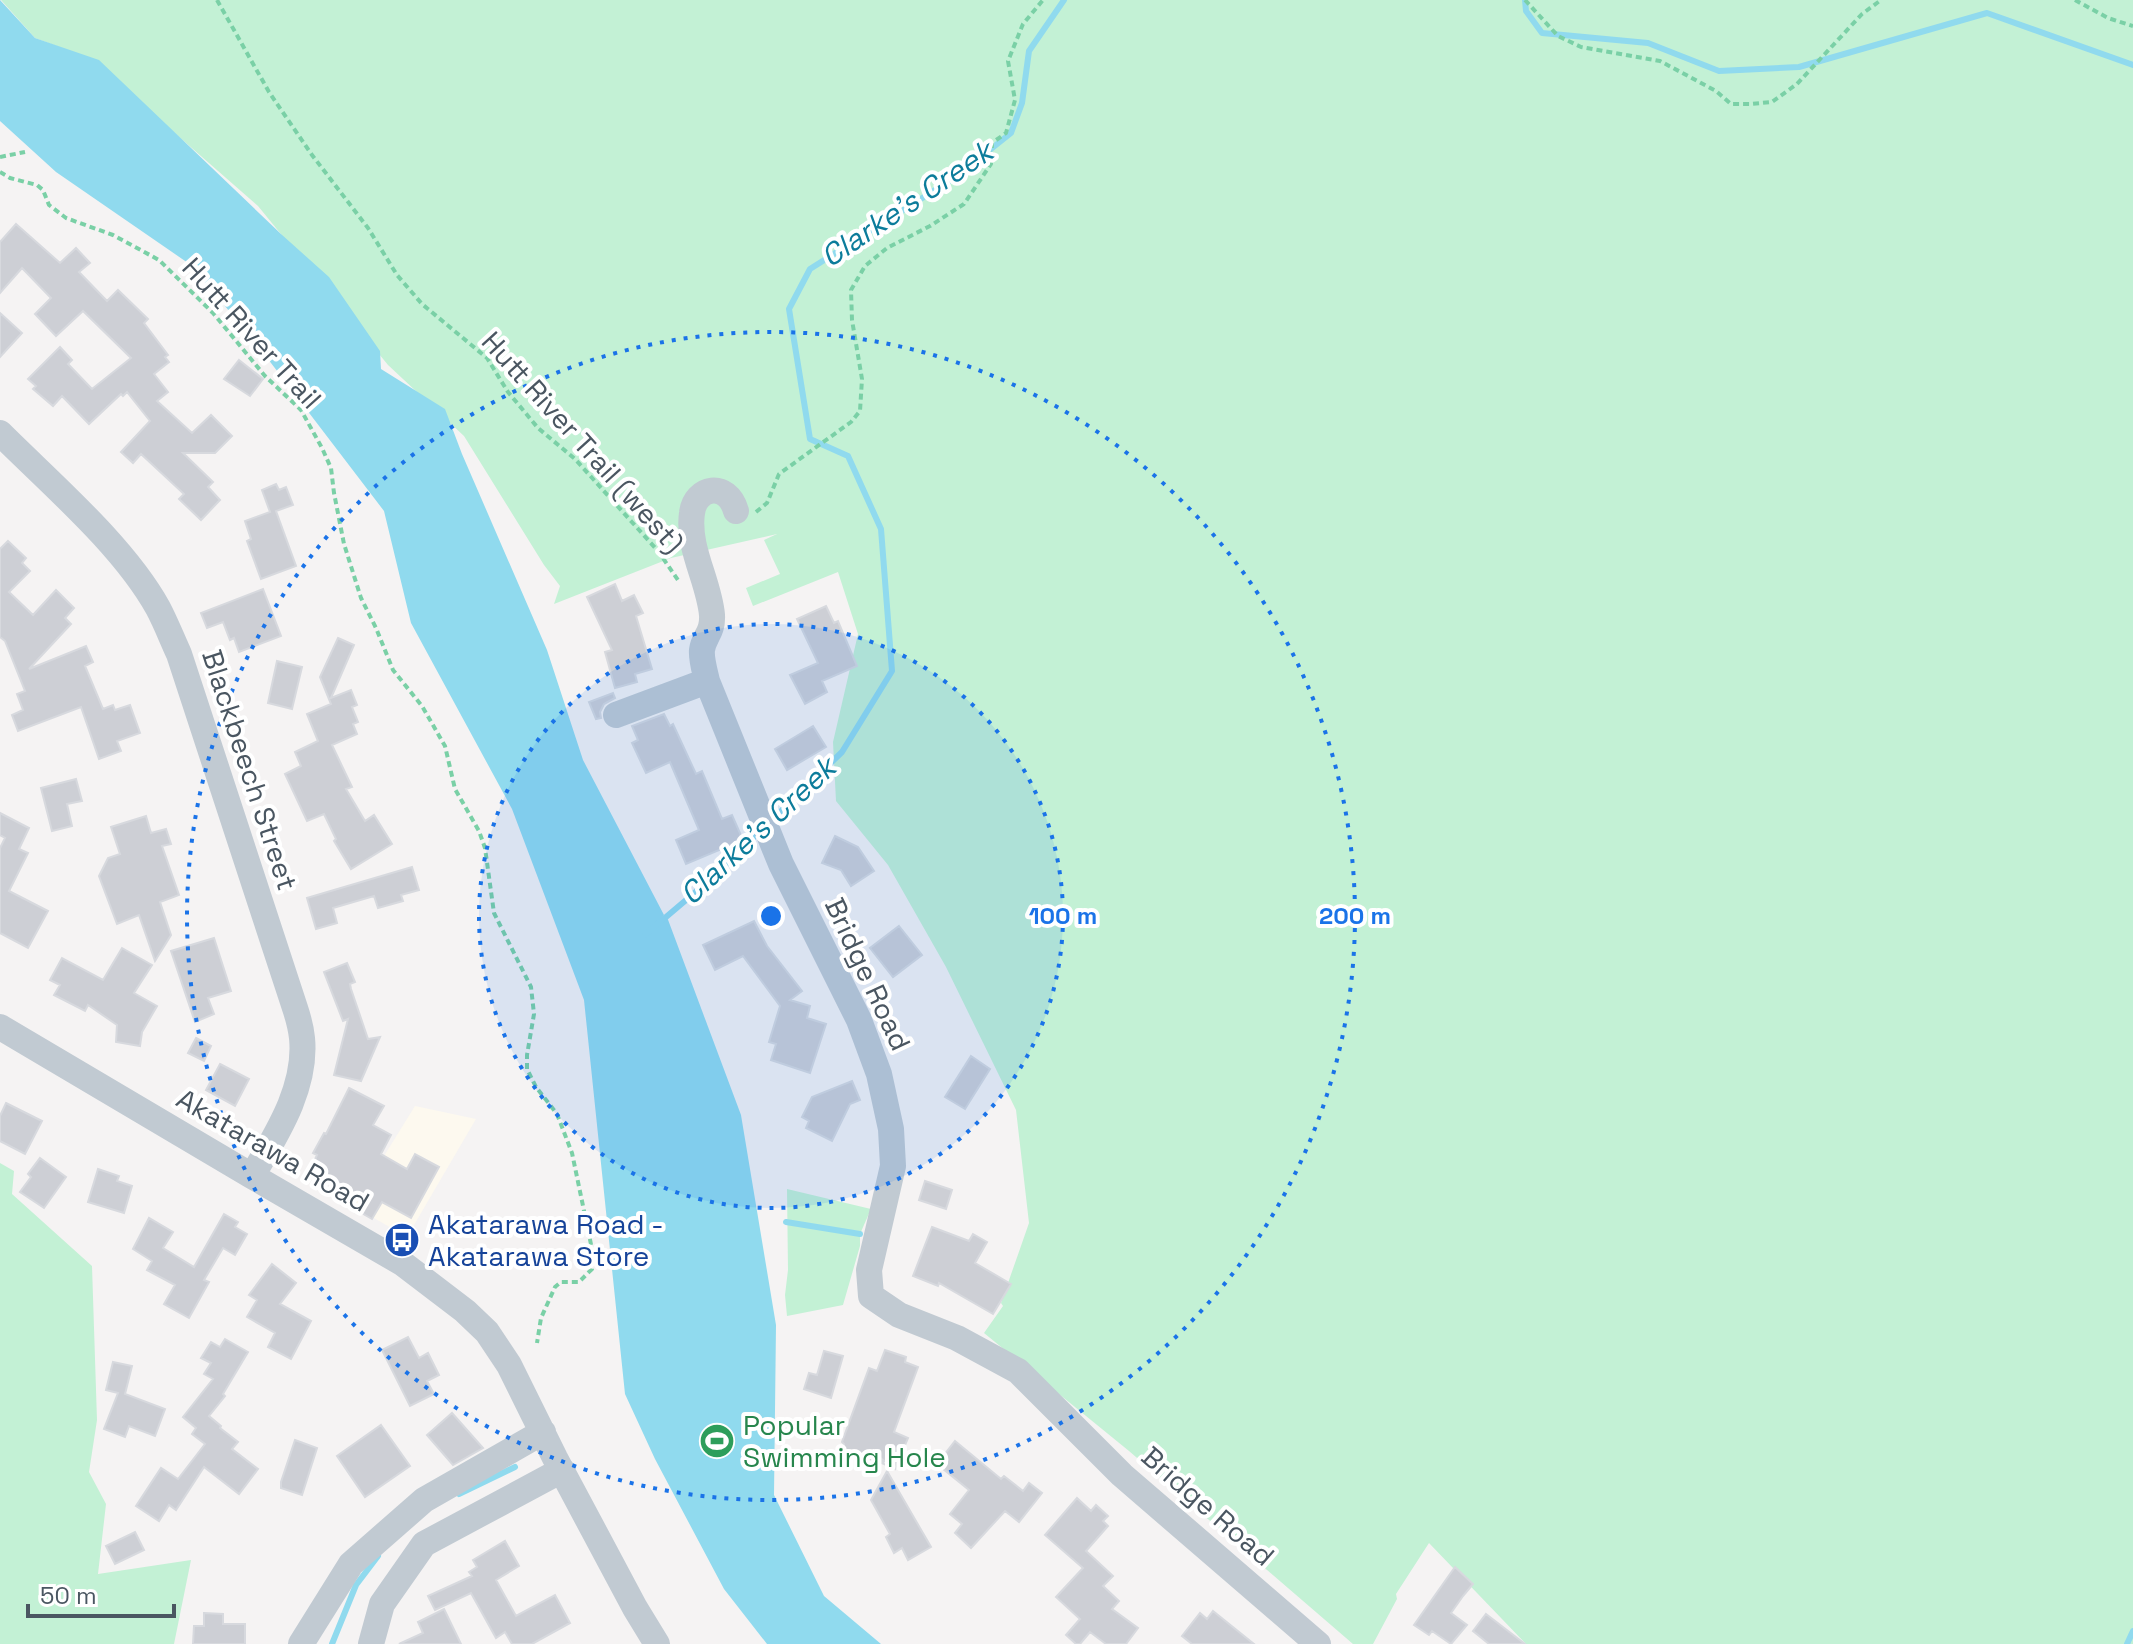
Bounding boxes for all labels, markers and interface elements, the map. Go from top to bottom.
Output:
water label: Clarke's Creek [813,130,1003,276]
street label: Hutt River Trail [175,250,329,416]
street label: Hutt River Trail (west) [474,324,692,560]
street label: Blackbeech Street [194,645,306,895]
water label: Clarke's Creek [671,746,846,913]
street label: Bridge Road [817,892,919,1056]
text: 100 m [1029,900,1097,931]
text: 200 m [1319,900,1391,931]
centre of rings [757,902,785,930]
street label: Akatarawa Road [170,1080,376,1220]
place label: Akatarawa Road - Akatarawa Store [428,1206,664,1274]
bus stop icon: Akatarawa Road - Akatarawa Store [383,1221,421,1259]
place label: Popular Swimming Hole [743,1407,946,1475]
sports icon: Popular Swimming Hole [698,1422,736,1460]
street label: Bridge Road [1134,1438,1282,1574]
scale bar [28,1568,174,1618]
text: 50 m [40,1580,97,1611]

